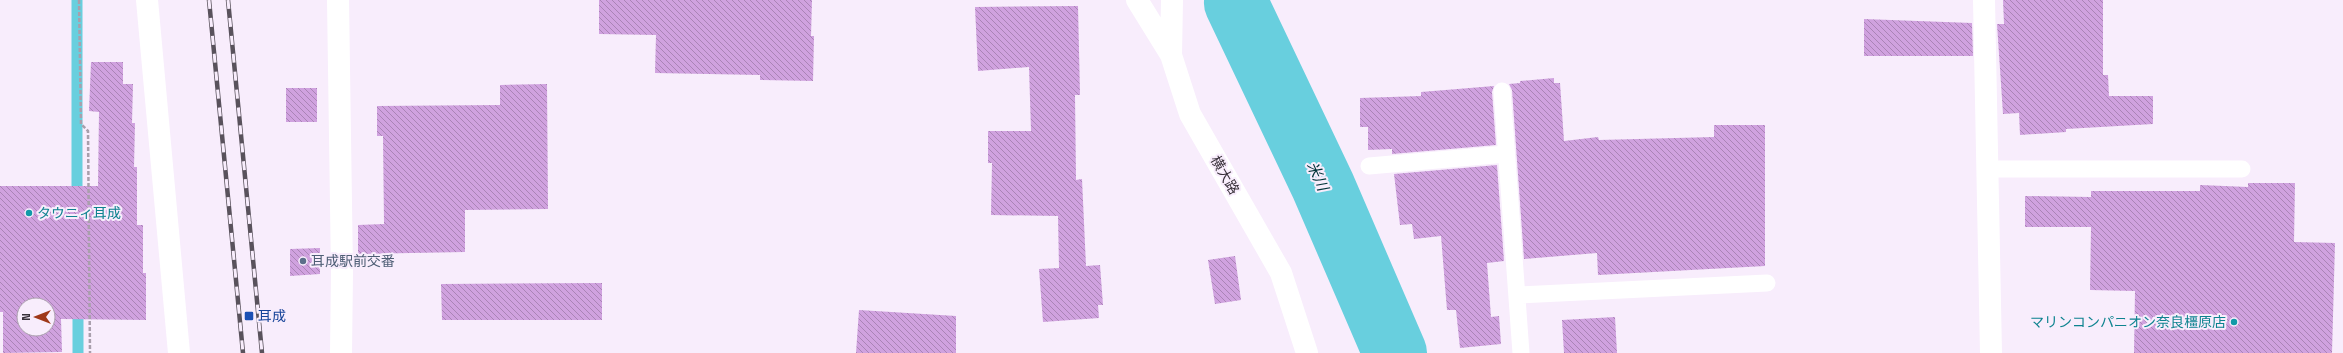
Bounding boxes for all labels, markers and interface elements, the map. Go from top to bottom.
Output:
street label: 横大路 [1207,152,1243,198]
water label: 米川 [1303,158,1334,195]
place label: タウニィ耳成 [37,204,121,222]
marker: タウニィ耳成 [24,208,34,218]
place label: 耳成駅前交番 [311,252,395,270]
marker: 耳成駅前交番 [298,256,308,266]
north arrow [16,297,56,337]
place label: 耳成 [258,307,286,325]
marker: 耳成 [243,310,255,322]
text: N [19,313,33,321]
place label: マリンコンパニオン奈良橿原店 [2030,313,2226,331]
marker: マリンコンパニオン奈良橿原店 [2229,317,2239,327]

